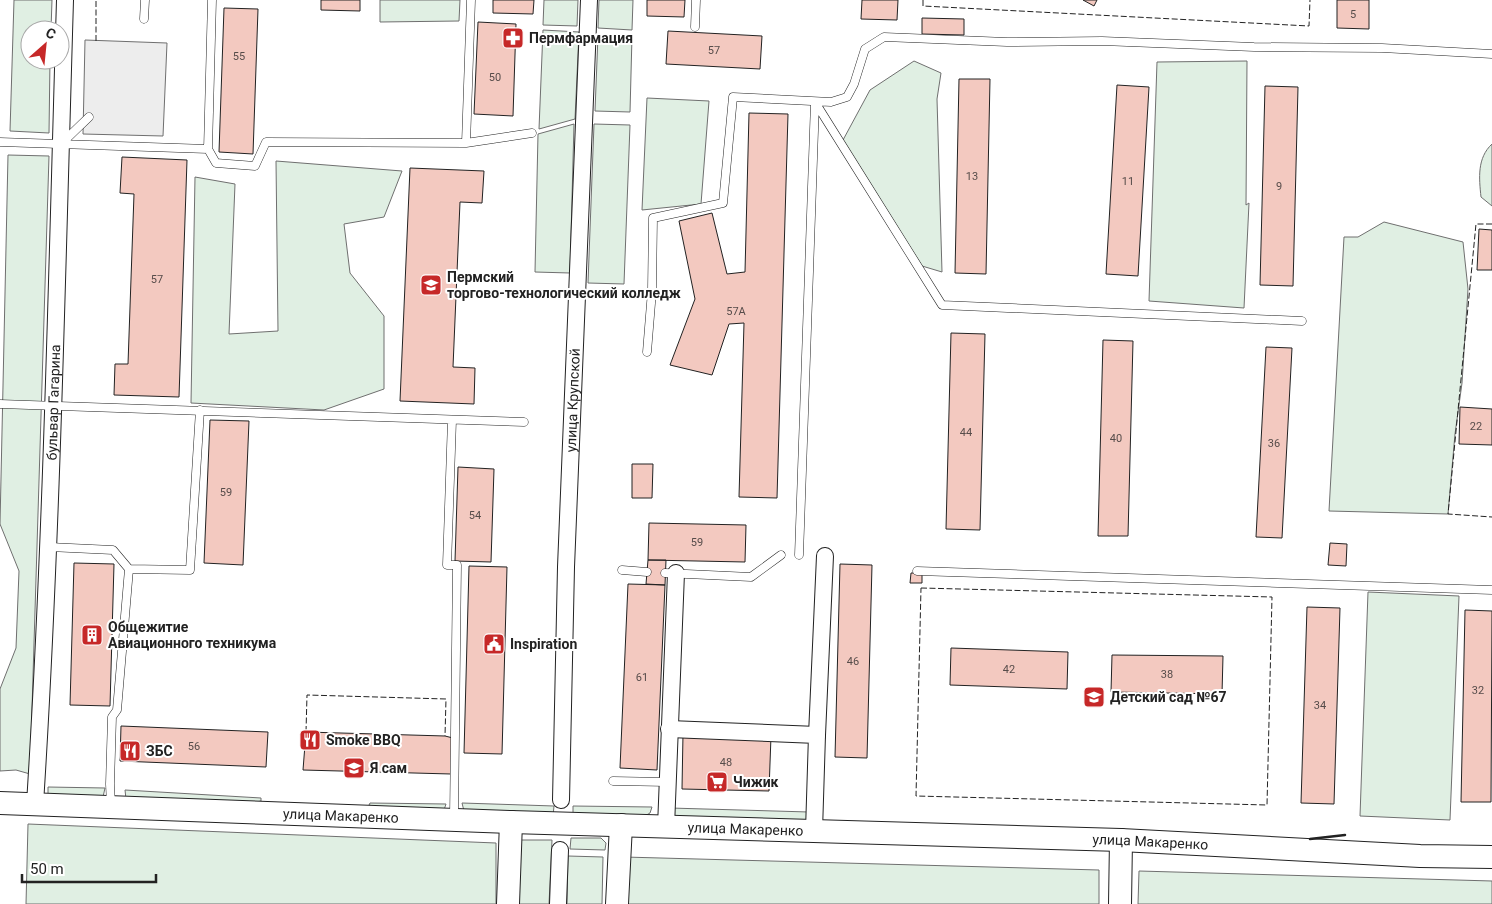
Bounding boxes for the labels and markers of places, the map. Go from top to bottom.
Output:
pharmacy icon: Пермфармация [501,26,525,50]
place label: Пермфармация [529,30,633,46]
place label: Пермский торгово-технологический колледж [447,269,681,301]
school or university icon: Пермский торгово-технологический колледж [419,273,443,297]
place label: Общежитие Авиационного техникума [108,619,277,651]
building icon: Общежитие Авиационного техникума [80,623,104,647]
public building icon: Inspiration [482,632,506,656]
place label: Inspiration [510,636,577,652]
school or university icon: Детский сад №67 [1082,685,1106,709]
place label: Детский сад №67 [1110,689,1226,705]
restaurant icon: Smoke BBQ [298,728,322,752]
place label: Smoke BBQ [326,732,401,748]
restaurant icon: ЗБС [118,739,142,763]
place label: ЗБС [146,743,173,759]
school or university icon: Я сам [342,756,366,780]
place label: Я сам [369,760,407,776]
supermarket icon: Чижик [705,770,729,794]
place label: Чижик [733,774,779,790]

